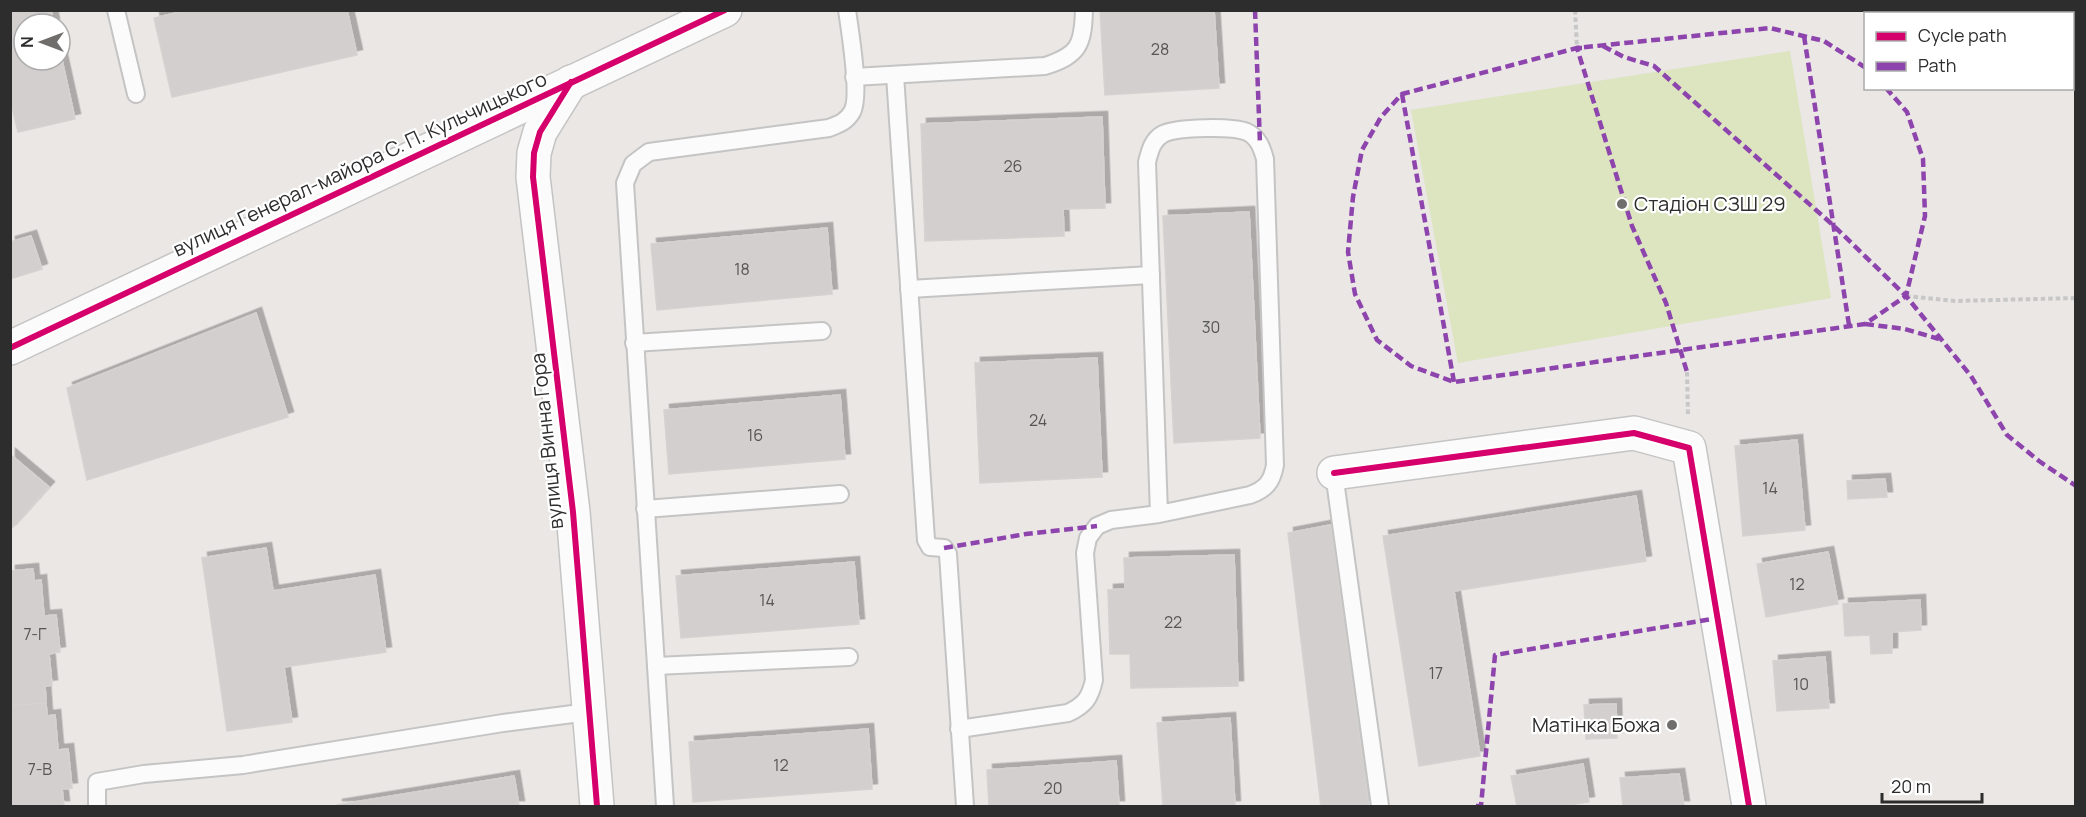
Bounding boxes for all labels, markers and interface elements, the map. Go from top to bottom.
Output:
north arrow [12,12,72,72]
legend [1864,12,2074,90]
text: Cycle path [1918,23,2007,47]
text: N [16,36,38,48]
house number: 28 [1151,38,1169,60]
text: Path [1918,53,1956,77]
street label: вулиця Генерал-майора С. П. Кульчицького [168,65,551,262]
house number: 26 [1003,155,1023,177]
place label: Стадіон СЗШ 29 [1634,190,1786,217]
marker: Стадіон СЗШ 29 [1615,197,1629,211]
house number: 18 [734,258,750,280]
house number: 30 [1202,316,1220,338]
street label: вулиця Винна Гора [524,351,569,531]
house number: 24 [1029,409,1047,431]
house number: 16 [747,424,763,446]
house number: 14 [1762,477,1778,499]
house number: 12 [1789,573,1805,595]
house number: 14 [759,589,775,611]
house number: 22 [1164,611,1182,633]
house number: 7-Г [23,623,47,645]
house number: 17 [1429,662,1443,684]
house number: 10 [1793,673,1809,695]
place label: Матінка Божа [1532,711,1660,738]
marker: Матінка Божа [1665,718,1679,732]
house number: 12 [773,754,789,776]
house number: 7-В [28,758,52,780]
scale bar [1882,766,1982,804]
text: 20 m [1891,774,1931,798]
house number: 20 [1044,777,1062,799]

